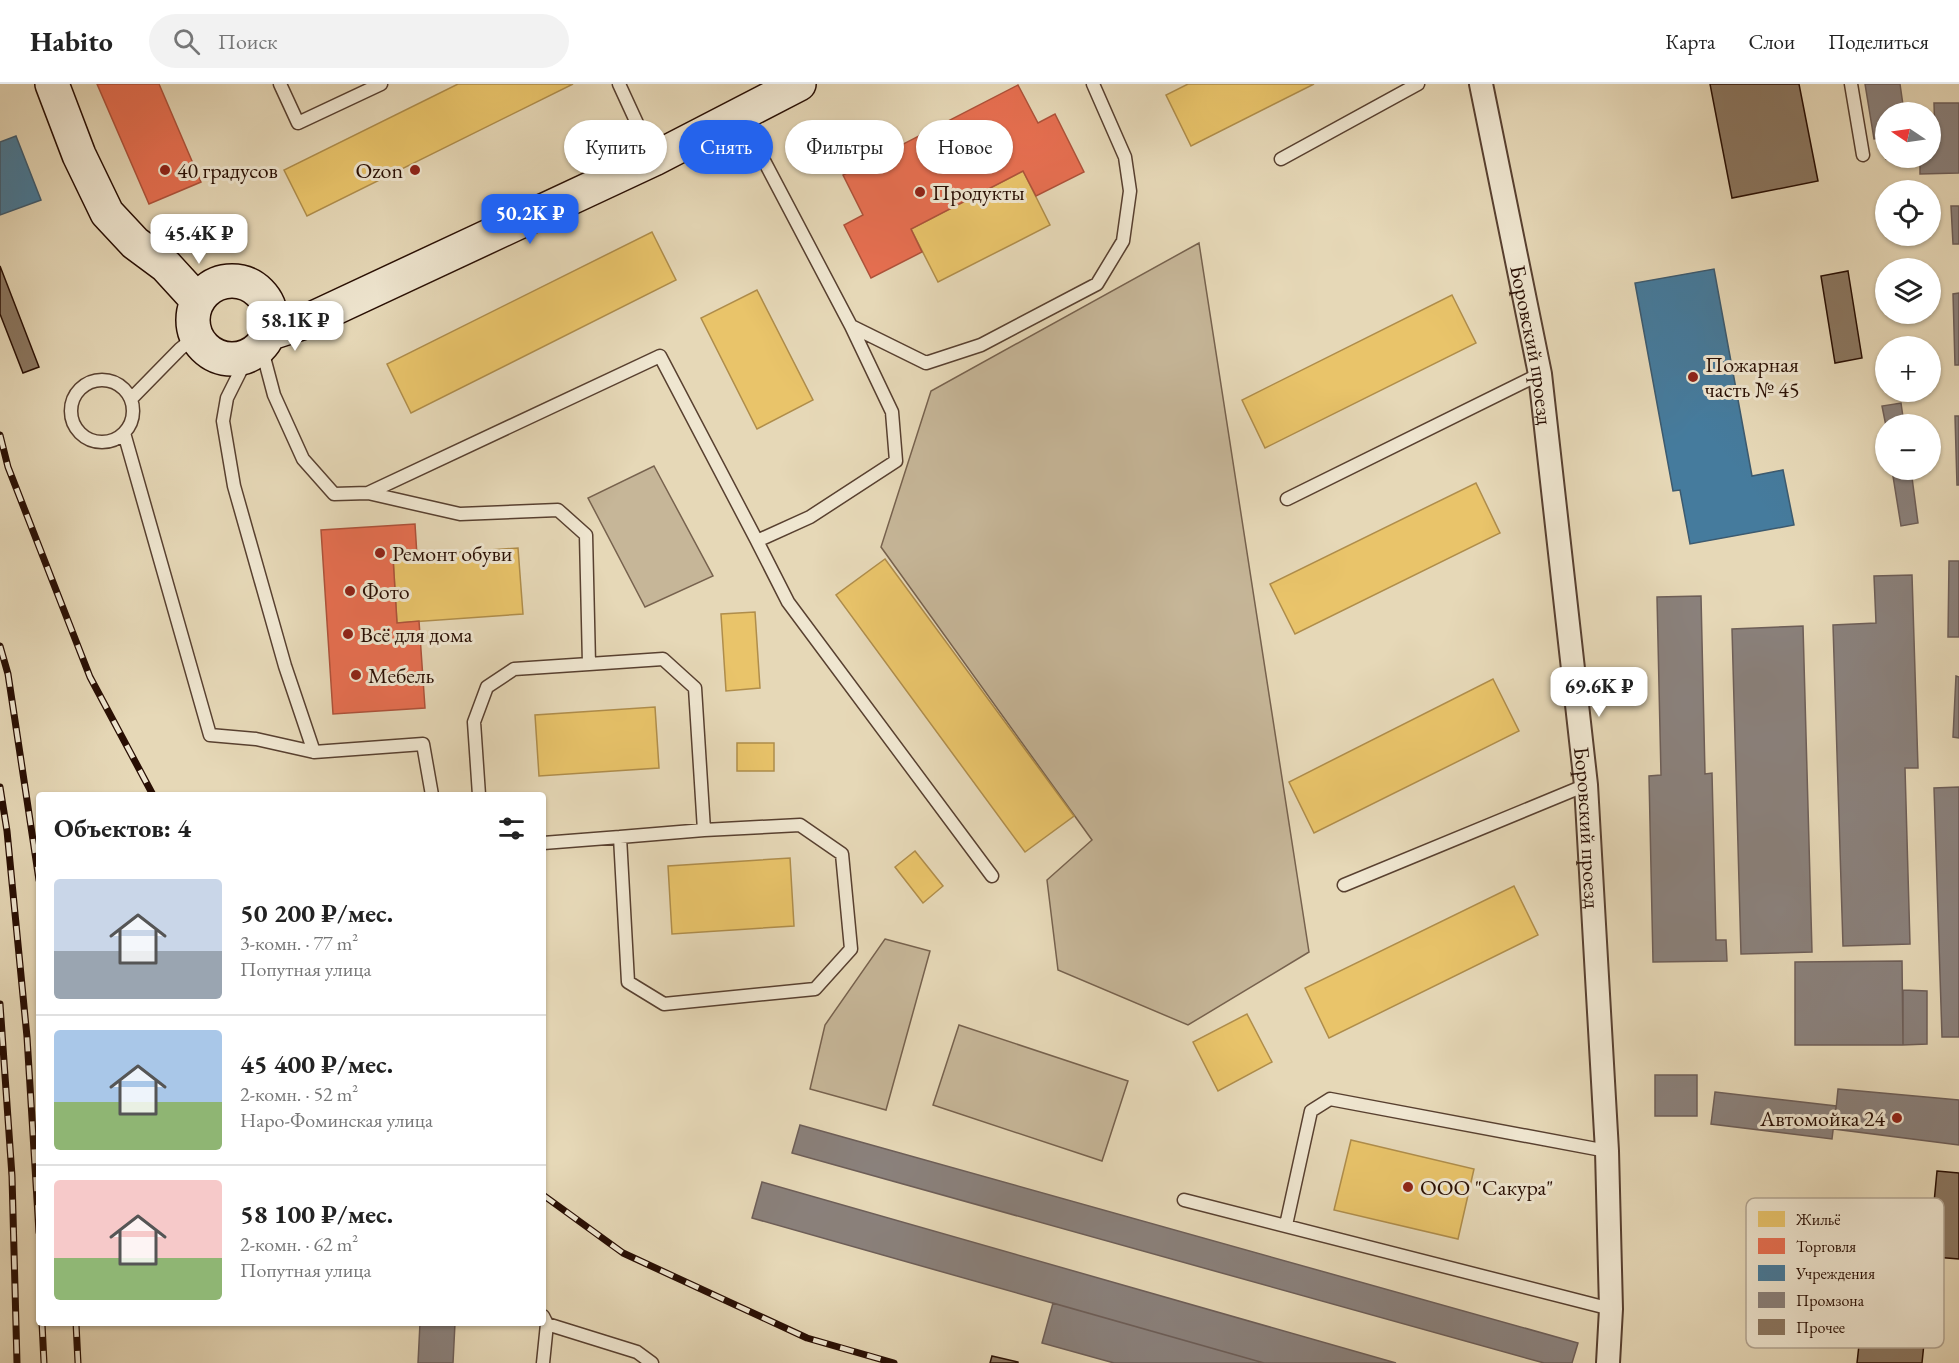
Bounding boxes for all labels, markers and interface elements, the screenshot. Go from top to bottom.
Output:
search box [149,14,569,68]
text: Habito [30,23,113,59]
icon: search [170,25,203,58]
text: Поиск [218,27,278,56]
text: Карта [1665,28,1715,55]
text: Слои [1748,28,1795,55]
text: Поделиться [1828,28,1929,55]
north arrow [1875,102,1941,168]
map controls [1875,102,1941,480]
chip: Купить [564,120,667,174]
chip: Снять [679,120,773,174]
chip: Фильтры [785,120,904,174]
chip: Новое [916,120,1013,174]
place label: 40 градусов [177,156,278,185]
place label: Ozon [355,156,403,185]
marker: 40 градусов [158,163,172,177]
marker: Ozon [408,163,422,177]
place label: Продукты [932,178,1025,207]
button: locate [1875,180,1941,246]
marker: Продукты [913,185,927,199]
pin: 50.2K ₽ [475,194,585,245]
text: 50.2K ₽ [496,200,564,226]
pin: 45.4K ₽ [144,214,254,265]
text: 45.4K ₽ [165,220,233,246]
button: layers [1875,258,1941,324]
street label: Боровский проезд [1503,262,1560,427]
pin: 58.1K ₽ [240,301,350,352]
text: 58.1K ₽ [261,307,329,333]
button: + [1875,336,1941,402]
place label: Пожарная часть № 45 [1705,350,1800,404]
marker: Пожарная часть № 45 [1686,370,1700,384]
button: − [1875,414,1941,480]
place label: Ремонт обуви [392,539,513,568]
marker: Ремонт обуви [373,546,387,560]
place label: Фото [362,577,410,606]
marker: Фото [343,584,357,598]
place label: Всё для дома [360,620,473,649]
marker: Всё для дома [341,627,355,641]
place label: Мебель [368,661,435,690]
pin: 69.6K ₽ [1544,667,1654,718]
marker: Мебель [349,668,363,682]
text: 69.6K ₽ [1565,673,1633,699]
street label: Боровский проезд [1567,745,1607,909]
text: Объектов: 4 [54,811,191,845]
icon: filters [495,812,528,845]
text: 50 200 ₽/мес. [240,896,393,930]
icon: home [102,903,174,975]
text: 3-комн. · 77 m² [240,930,358,956]
text: Попутная улица [240,956,372,982]
text: 45 400 ₽/мес. [240,1047,393,1081]
icon: home [102,1054,174,1126]
text: 2-комн. · 52 m² [240,1081,358,1107]
place label: Автомойка 24 [1759,1104,1885,1133]
text: Наро-Фоминская улица [240,1107,433,1133]
marker: Автомойка 24 [1890,1111,1904,1125]
place label: ООО "Сакура" [1420,1173,1554,1202]
marker: ООО "Сакура" [1401,1180,1415,1194]
text: 58 100 ₽/мес. [240,1197,393,1231]
legend [1746,1198,1944,1348]
icon: home [102,1204,174,1276]
text: Жильё [1795,1209,1841,1230]
text: 2-комн. · 62 m² [240,1231,358,1257]
text: Торговля [1796,1236,1856,1257]
text: Попутная улица [240,1257,372,1283]
text: Учреждения [1795,1263,1875,1284]
text: Промзона [1796,1290,1865,1311]
text: Прочее [1796,1317,1845,1338]

